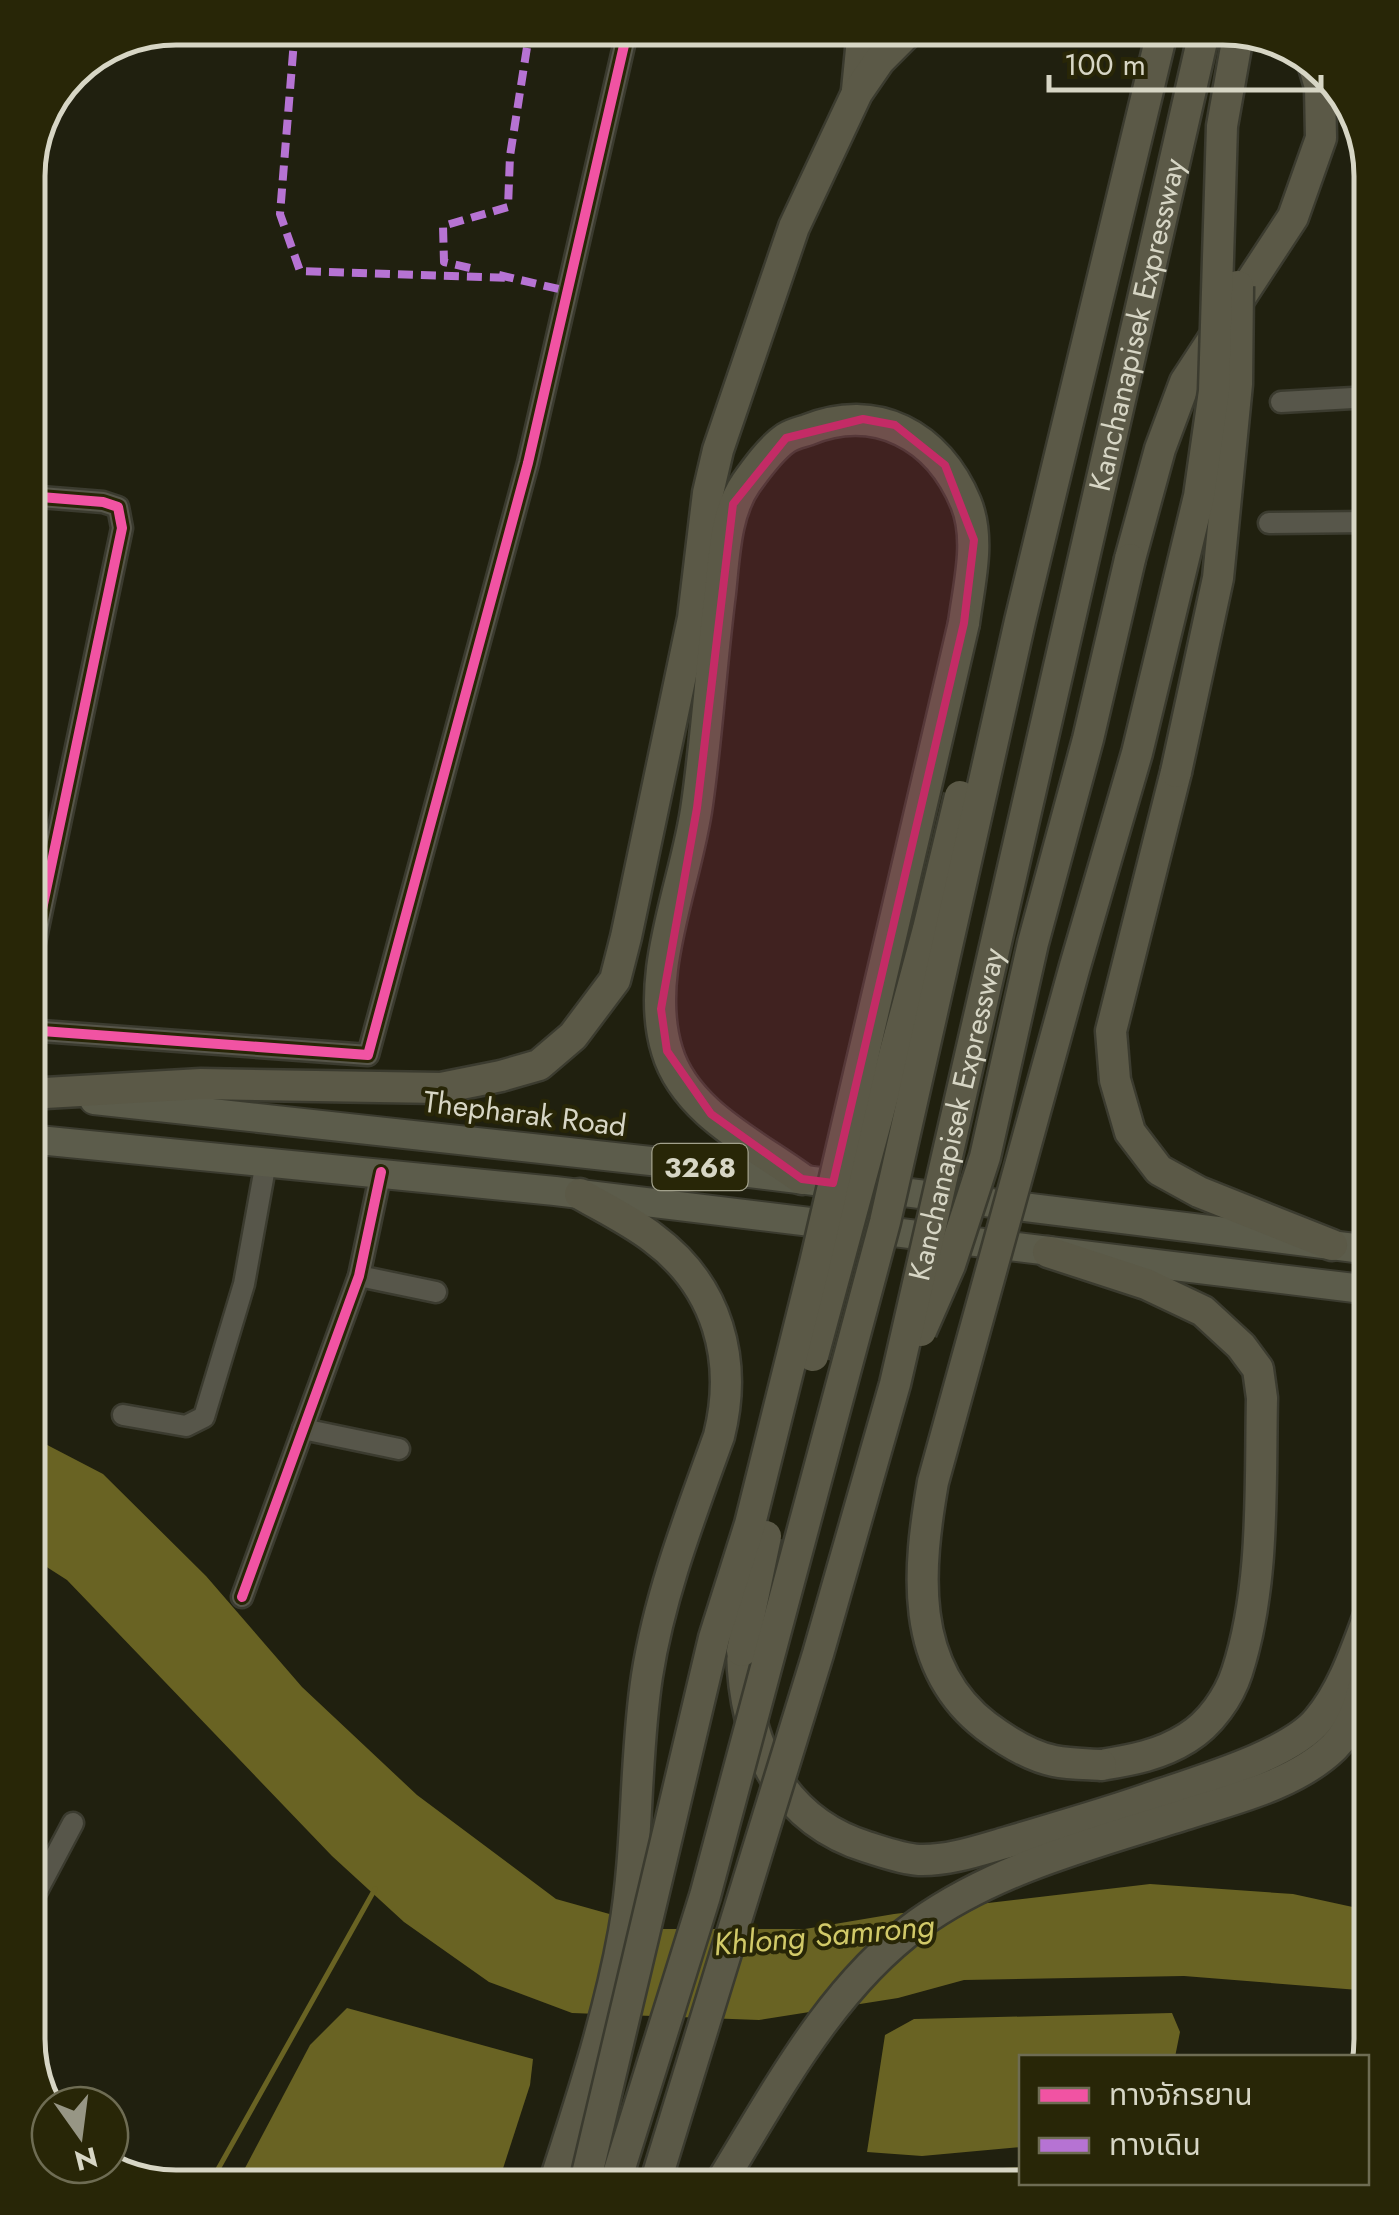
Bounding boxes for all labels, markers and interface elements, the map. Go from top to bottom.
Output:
scale bar [1049,30,1322,92]
text: 100 m [1064,43,1146,86]
street label: Kanchanapisek Expressway [1078,153,1196,495]
street label: Kanchanapisek Expressway [897,943,1015,1285]
street label: Thepharak Road [421,1080,629,1147]
road number: 3268 [652,1144,748,1190]
water label: Khlong Samrong [712,1902,937,1968]
legend [1019,2055,1369,2185]
text: ทางจักรยาน [1109,2073,1253,2116]
north arrow [30,2085,130,2185]
text: ทางเดิน [1109,2123,1201,2166]
text: N [70,2136,102,2181]

